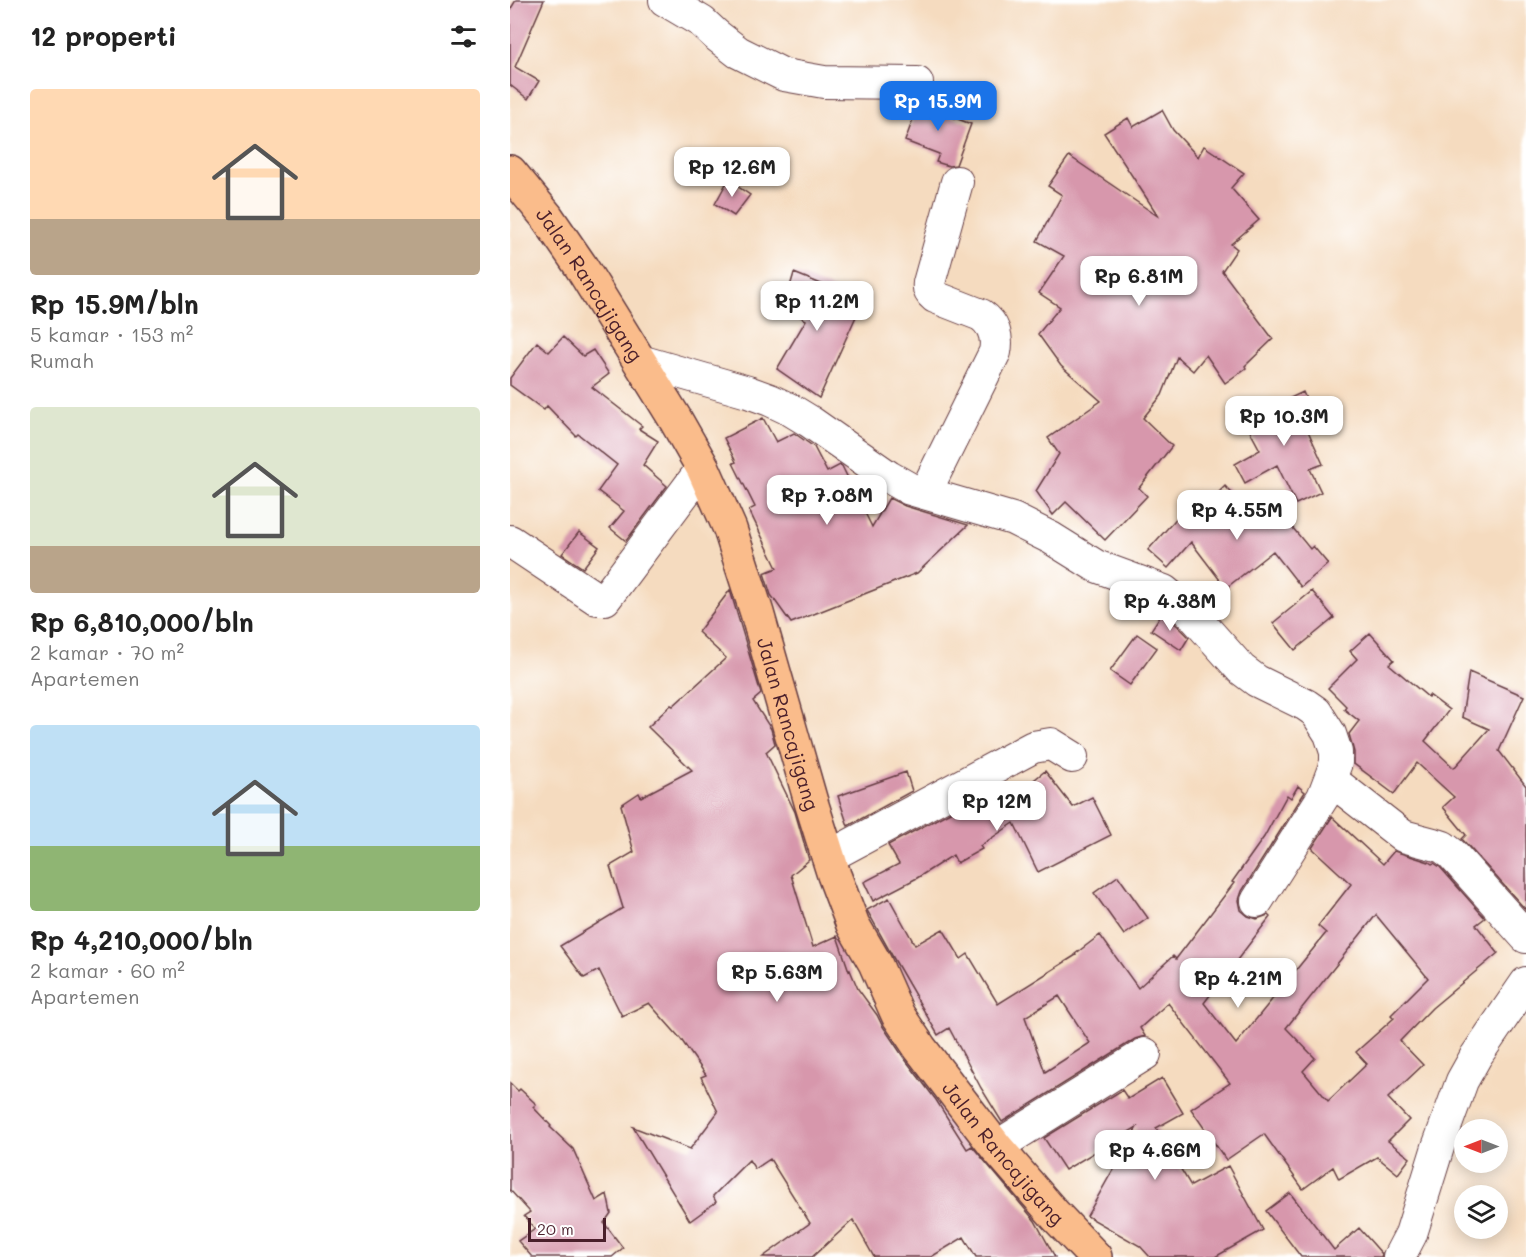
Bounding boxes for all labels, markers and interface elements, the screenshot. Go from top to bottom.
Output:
text: 12 properti [30,19,177,53]
icon: filters [447,20,480,53]
pin: Rp 15.9M [876,81,1000,132]
text: Rp 15.9M [894,87,982,113]
icon: home [201,128,309,236]
pin: Rp 12.6M [670,147,794,198]
text: Rp 12.6M [688,153,776,179]
street label: Jalan Rancajigang [531,201,649,366]
pin: Rp 6.81M [1077,256,1201,307]
text: Rp 6.81M [1094,262,1184,288]
pin: Rp 11.2M [755,281,879,332]
text: Rp 15.9M/bln [30,287,199,321]
text: Rp 11.2M [775,287,859,313]
text: 5 kamar · 153 m² [30,321,193,347]
text: Rumah [30,347,93,373]
pin: Rp 10.3M [1222,396,1346,447]
text: Rp 10.3M [1239,402,1329,428]
icon: home [201,446,309,554]
pin: Rp 7.08M [765,475,889,526]
text: Rp 7.08M [781,481,873,507]
pin: Rp 4.55M [1175,490,1299,541]
text: Rp 4.55M [1191,496,1283,522]
pin: Rp 4.38M [1108,581,1232,632]
text: Rp 4.38M [1123,587,1217,613]
text: Rp 6,810,000/bln [30,605,254,639]
street label: Jalan Rancajigang [752,634,826,814]
text: 2 kamar · 70 m² [30,639,184,665]
text: Apartemen [30,665,139,691]
icon: home [201,764,309,872]
pin: Rp 12M [948,781,1046,832]
text: Rp 12M [962,787,1032,813]
text: Rp 4,210,000/bln [30,923,253,957]
pin: Rp 5.63M [715,952,839,1003]
text: 2 kamar · 60 m² [30,957,185,983]
text: Rp 5.63M [731,958,823,984]
pin: Rp 4.21M [1176,958,1300,1009]
text: Rp 4.21M [1194,964,1282,990]
text: Apartemen [30,983,139,1009]
street label: Jalan Rancajigang [937,1076,1070,1230]
north arrow [1454,1119,1508,1173]
map controls [1454,1119,1508,1239]
pin: Rp 4.66M [1093,1130,1217,1181]
text: Rp 4.66M [1109,1136,1201,1162]
button: layers [1454,1185,1508,1239]
scale bar [528,1215,606,1242]
text: 20 m [537,1218,574,1239]

